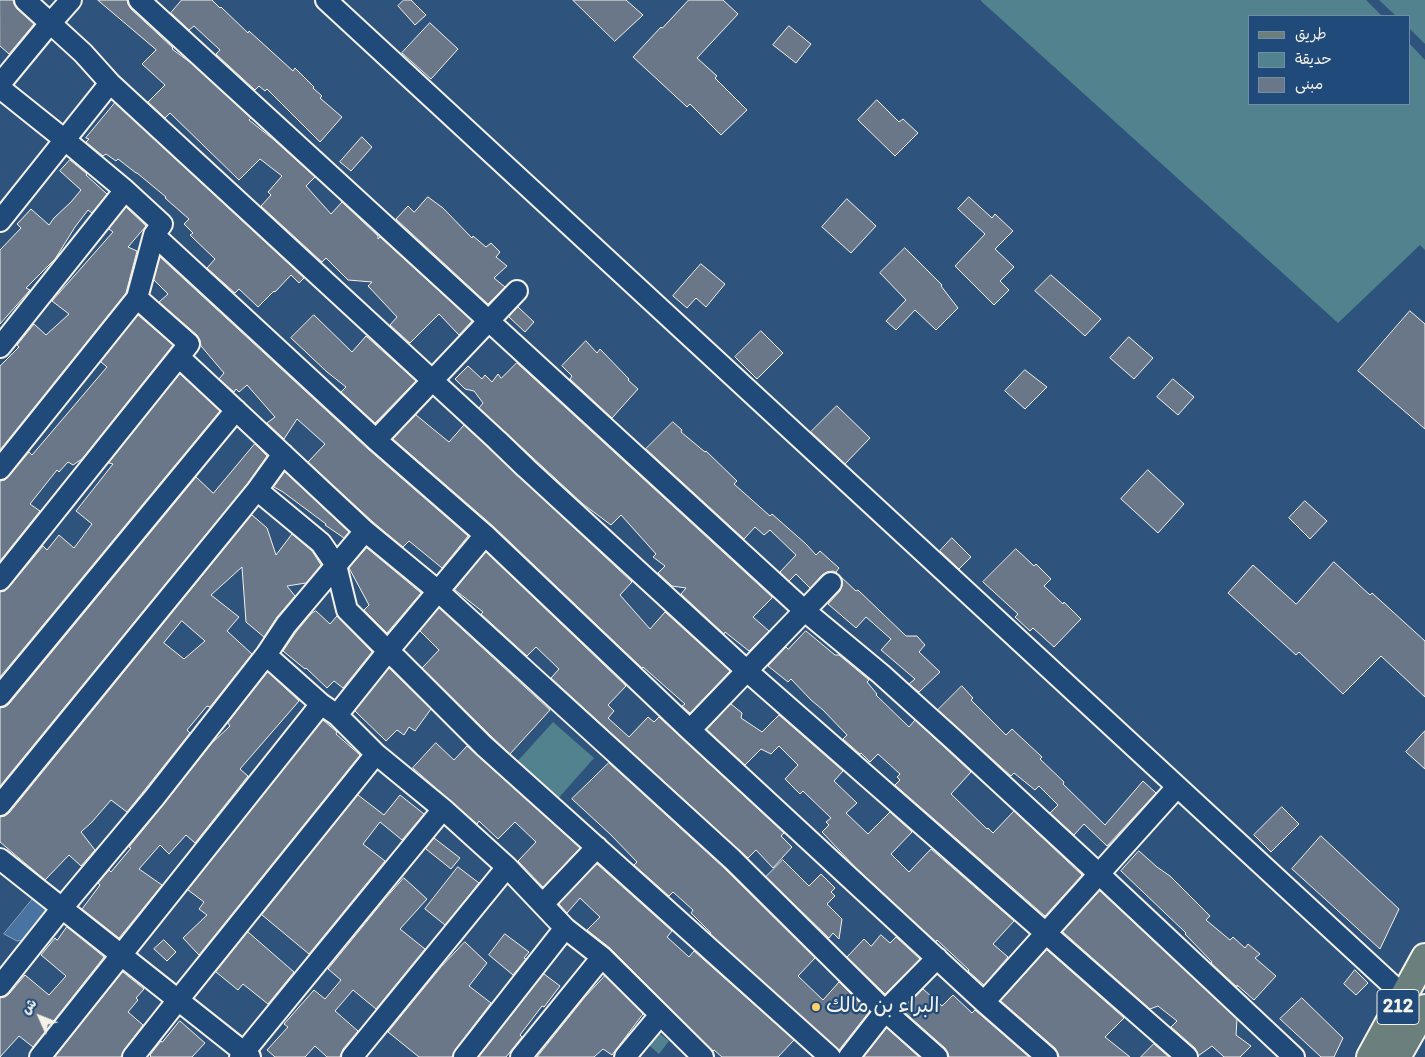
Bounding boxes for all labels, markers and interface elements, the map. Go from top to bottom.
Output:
legend [1248,15,1410,105]
text: طريق [1295,25,1327,43]
text: حديقة [1295,50,1332,68]
text: مبنى [1295,75,1323,93]
road number: 212 [1377,990,1419,1024]
north arrow [15,992,65,1042]
place label: البراء بن مالك [826,994,939,1020]
text: ش [17,995,40,1018]
marker: البراء بن مالك [810,1001,822,1013]

